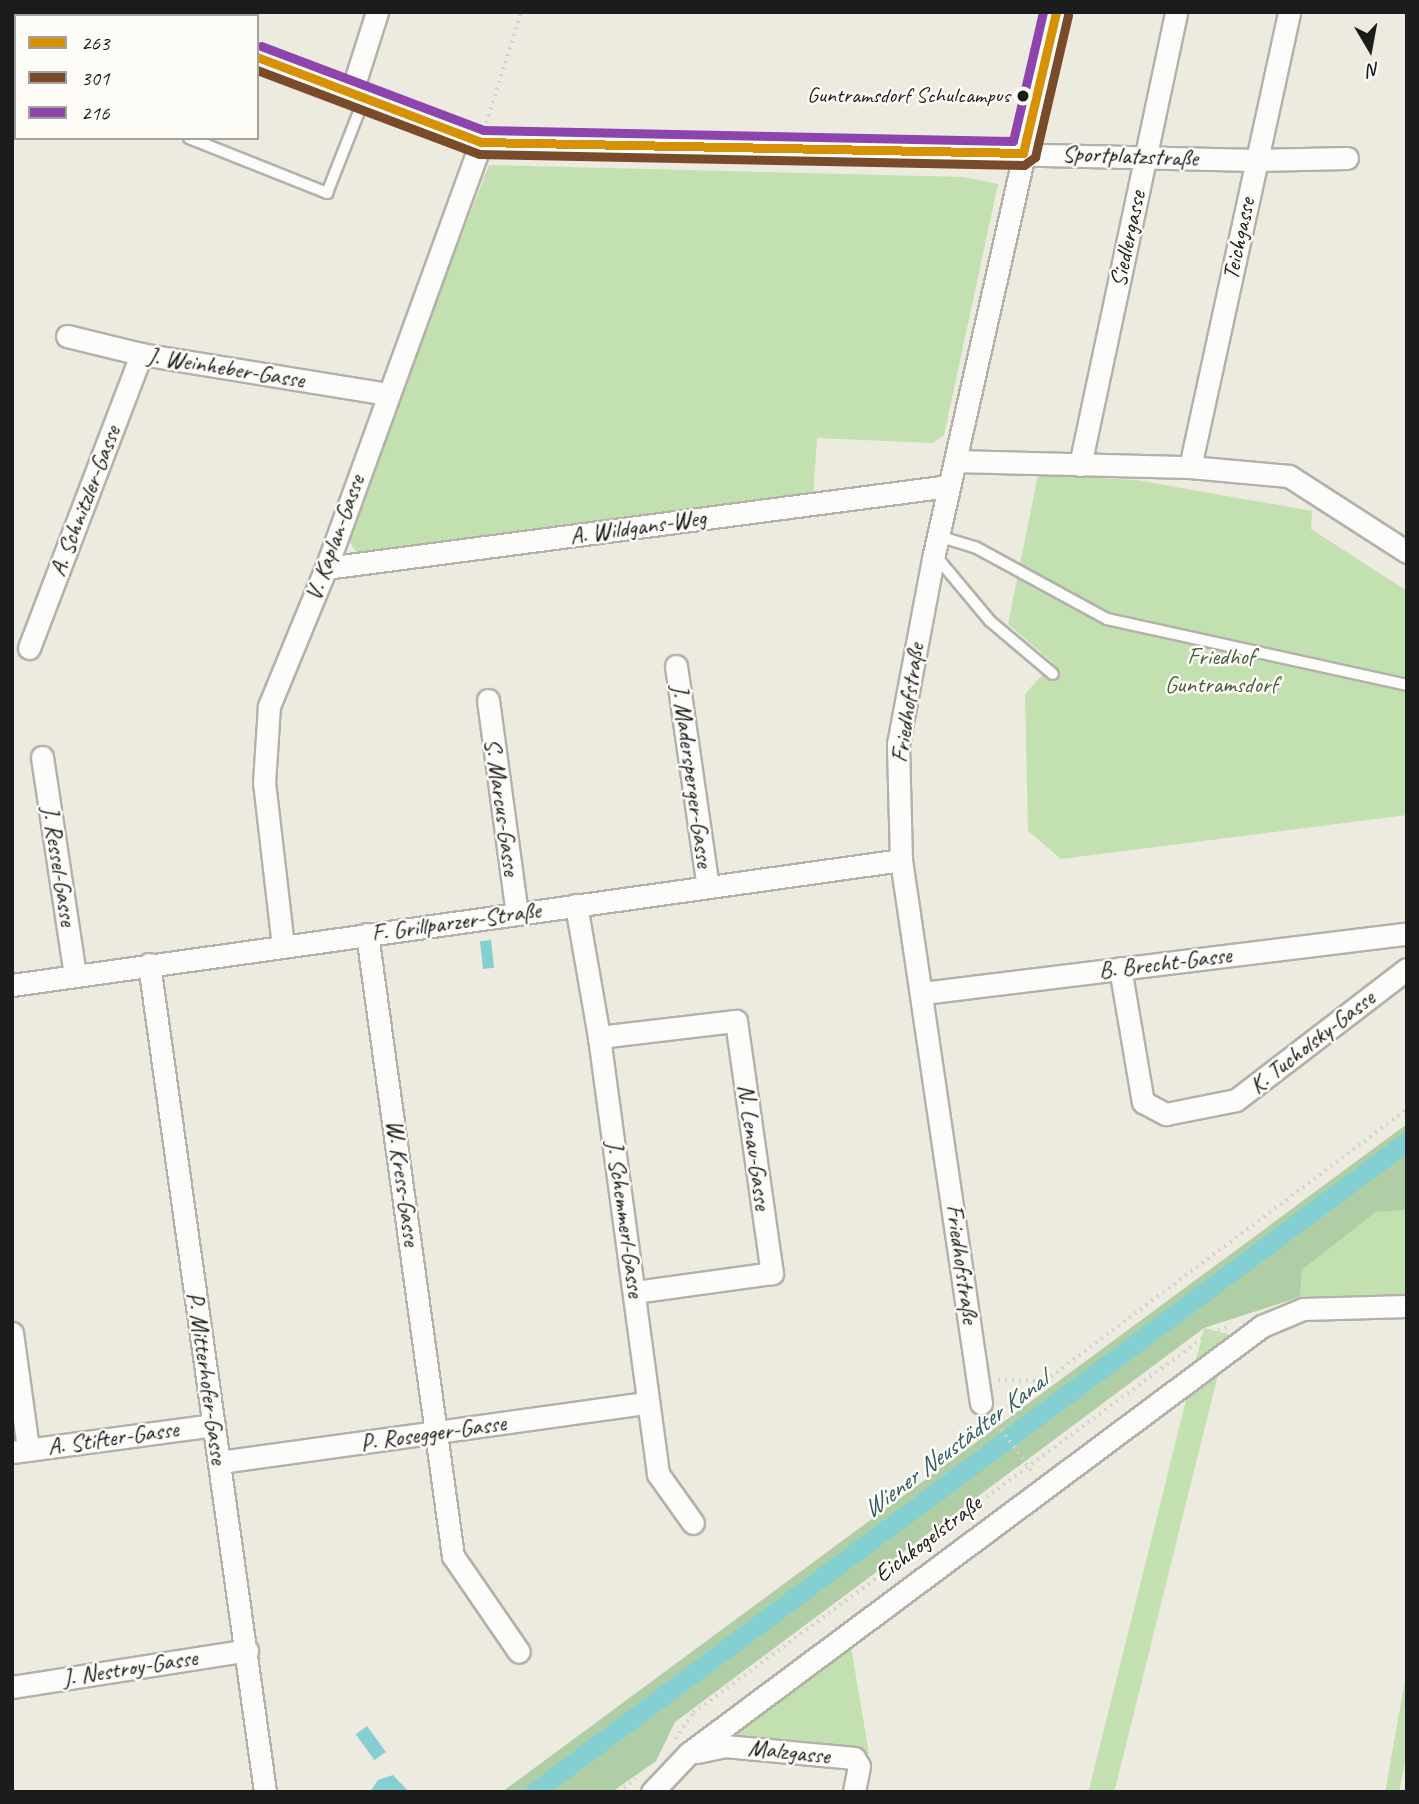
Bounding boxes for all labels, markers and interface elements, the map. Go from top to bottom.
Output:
legend [14,14,259,140]
north arrow [1335,14,1405,84]
text: 263 [81,30,109,56]
text: N [1366,57,1382,83]
text: 301 [81,65,109,91]
place label: Guntramsdorf Schulcampus [807,83,1010,109]
marker: Guntramsdorf Schulcampus [1016,89,1030,103]
text: 216 [81,100,109,126]
street label: Sportplatzstraße [1062,139,1198,173]
street label: Siedlergasse [1104,188,1152,290]
street label: Teichgasse [1216,195,1262,283]
street label: J. Weinheber-Gasse [146,341,306,395]
street label: A. Schnitzler-Gasse [43,422,127,580]
street label: V. Kaplan-Gasse [299,471,371,605]
street label: A. Wildgans-Weg [568,503,708,551]
street label: Friedhofstraße [885,642,931,764]
park label: Friedhof Guntramsdorf [1165,643,1277,699]
street label: J. Madersperger-Gasse [665,683,719,869]
street label: S. Marcus-Gasse [478,737,526,877]
street label: J. Ressel-Gasse [35,804,83,928]
street label: F. Grillparzer-Straße [370,896,542,948]
street label: B. Brecht-Gasse [1097,941,1233,985]
street label: K. Tucholsky-Gasse [1243,984,1381,1100]
street label: N. Lenau-Gasse [731,1082,777,1212]
street label: W. Kress-Gasse [380,1118,426,1248]
street label: J. Schemmerl-Gasse [600,1139,650,1299]
street label: Friedhofstraße [939,1203,985,1325]
street label: P. Mitterhofer-Gasse [181,1290,233,1466]
water label: Wiener Neustädter Kanal [856,1365,1054,1525]
street label: P. Rosegger-Gasse [358,1409,508,1457]
street label: A. Stifter-Gasse [46,1415,180,1461]
street label: Eichkogelstraße [869,1489,987,1589]
street label: J. Nestroy-Gasse [61,1643,199,1693]
street label: Malzgasse [747,1733,831,1771]

